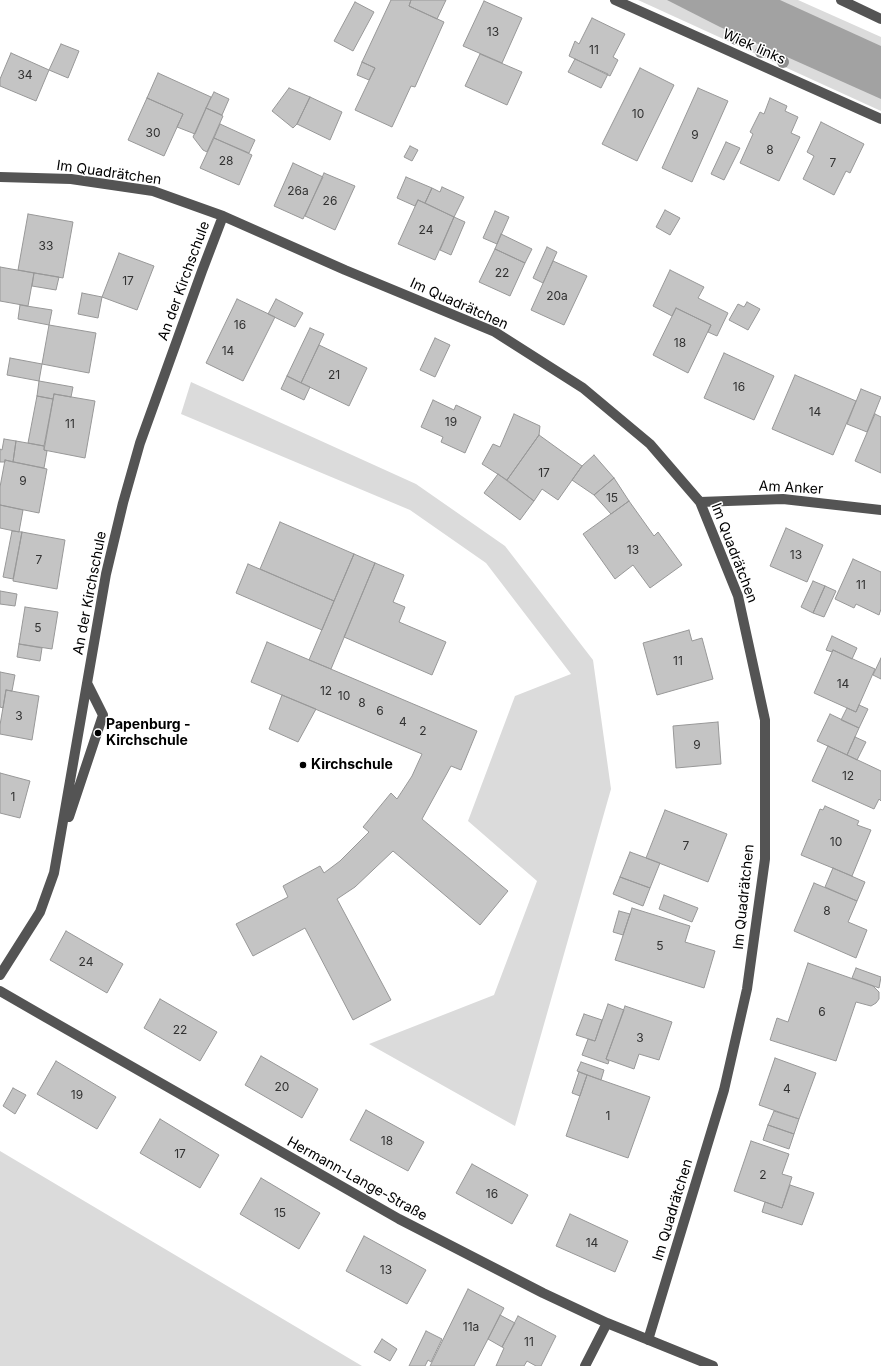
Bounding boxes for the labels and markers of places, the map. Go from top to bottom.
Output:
place label: Papenburg - Kirchschule [106,717,191,750]
marker: Papenburg - Kirchschule [93,728,103,738]
place label: Kirchschule [311,757,393,773]
marker: Kirchschule [298,760,308,770]

